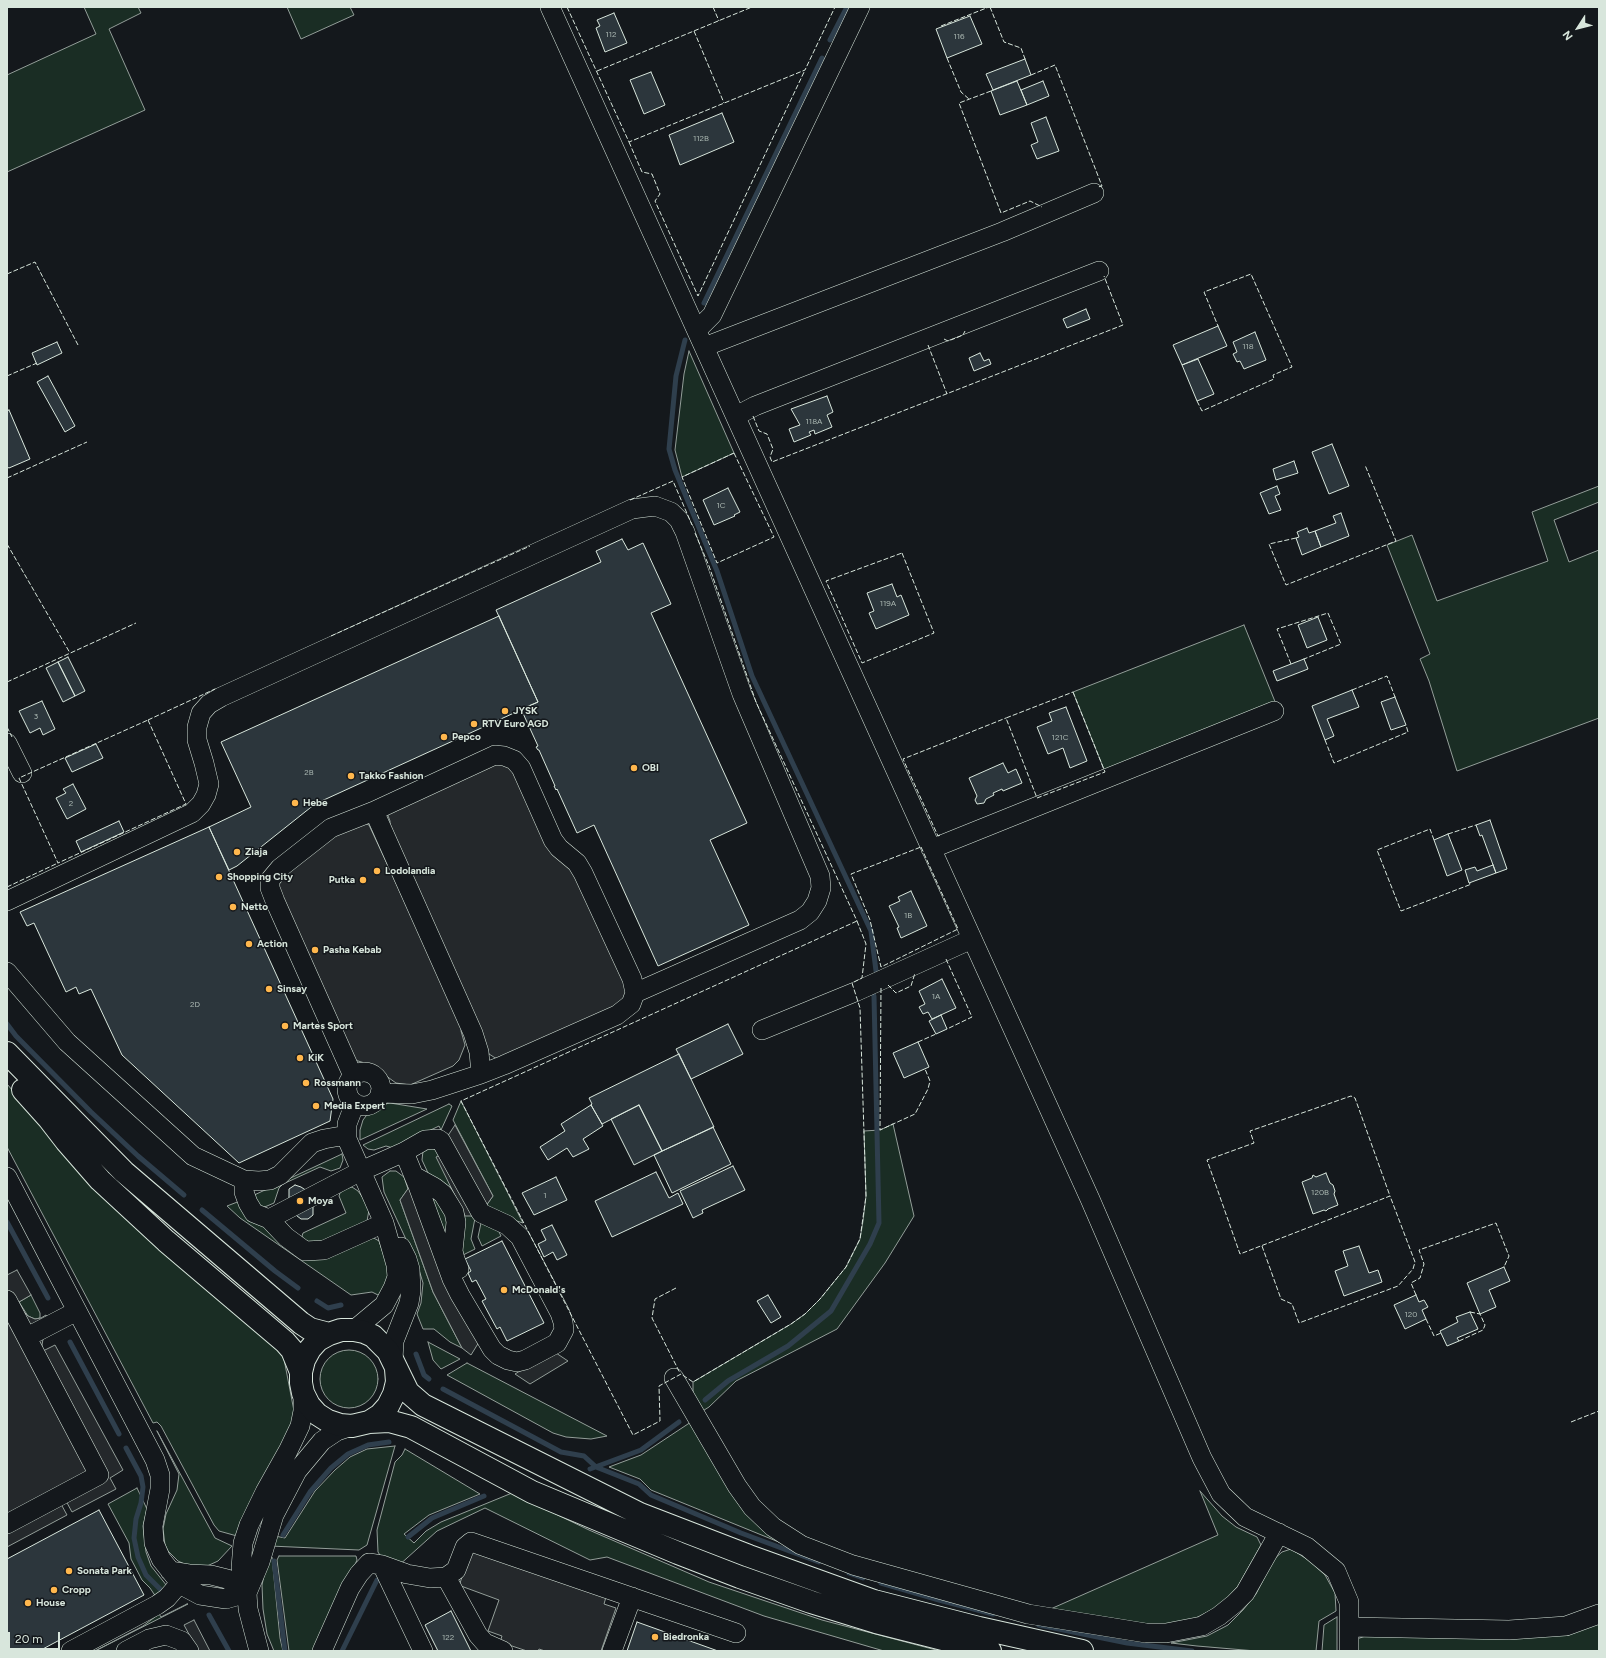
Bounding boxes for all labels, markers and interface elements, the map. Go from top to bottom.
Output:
north arrow [1558,8,1598,48]
text: N [1560,28,1576,43]
house number: 112 [605,30,617,40]
house number: 116 [953,32,965,42]
house number: 112B [693,134,709,144]
house number: 118 [1242,342,1254,352]
house number: 118A [806,417,822,427]
house number: 1C [716,501,726,511]
house number: 119A [880,599,896,609]
place label: JYSK [513,705,538,717]
marker: JYSK [500,706,510,716]
house number: 3 [34,712,38,722]
place label: RTV Euro AGD [482,718,549,730]
marker: RTV Euro AGD [469,719,479,729]
place label: Pepco [452,731,481,743]
marker: Pepco [439,732,449,742]
house number: 121C [1052,733,1068,743]
place label: OBI [642,762,659,774]
marker: OBI [629,763,639,773]
house number: 2B [304,768,314,778]
place label: Takko Fashion [359,770,423,782]
marker: Takko Fashion [346,771,356,781]
place label: Hebe [303,797,328,809]
marker: Hebe [290,798,300,808]
house number: 2 [69,799,73,809]
place label: Ziaja [245,846,268,858]
marker: Ziaja [232,847,242,857]
place label: Lodolandia [385,865,435,877]
marker: Lodolandia [372,866,382,876]
place label: Shopping City [227,871,293,883]
marker: Shopping City [214,872,224,882]
place label: Putka [329,874,355,886]
marker: Putka [358,875,368,885]
place label: Netto [241,901,268,913]
marker: Netto [228,902,238,912]
house number: 1B [904,911,912,921]
place label: Action [257,938,288,950]
marker: Action [244,939,254,949]
place label: Pasha Kebab [323,944,381,956]
marker: Pasha Kebab [310,945,320,955]
place label: Sinsay [277,983,307,995]
marker: Sinsay [264,984,274,994]
house number: 1A [932,992,940,1002]
house number: 2D [190,1000,200,1010]
place label: Martes Sport [293,1020,353,1032]
marker: Martes Sport [280,1021,290,1031]
place label: KiK [308,1052,324,1064]
marker: KiK [295,1053,305,1063]
place label: Rossmann [314,1077,361,1089]
marker: Rossmann [301,1078,311,1088]
place label: Media Expert [324,1100,385,1112]
marker: Media Expert [311,1101,321,1111]
house number: 120B [1311,1188,1329,1198]
house number: 1 [543,1191,547,1201]
place label: Moya [308,1195,333,1207]
marker: Moya [295,1196,305,1206]
place label: McDonald's [512,1284,565,1296]
marker: McDonald's [499,1285,509,1295]
house number: 120 [1405,1310,1417,1320]
place label: Sonata Park [77,1565,132,1577]
marker: Sonata Park [64,1566,74,1576]
place label: Cropp [62,1584,91,1596]
marker: Cropp [49,1585,59,1595]
place label: House [36,1597,65,1609]
marker: House [23,1598,33,1608]
scale bar [10,1624,62,1650]
place label: Biedronka [663,1631,709,1643]
text: 20 m [15,1632,43,1646]
marker: Biedronka [650,1632,660,1642]
house number: 122 [442,1633,454,1643]

